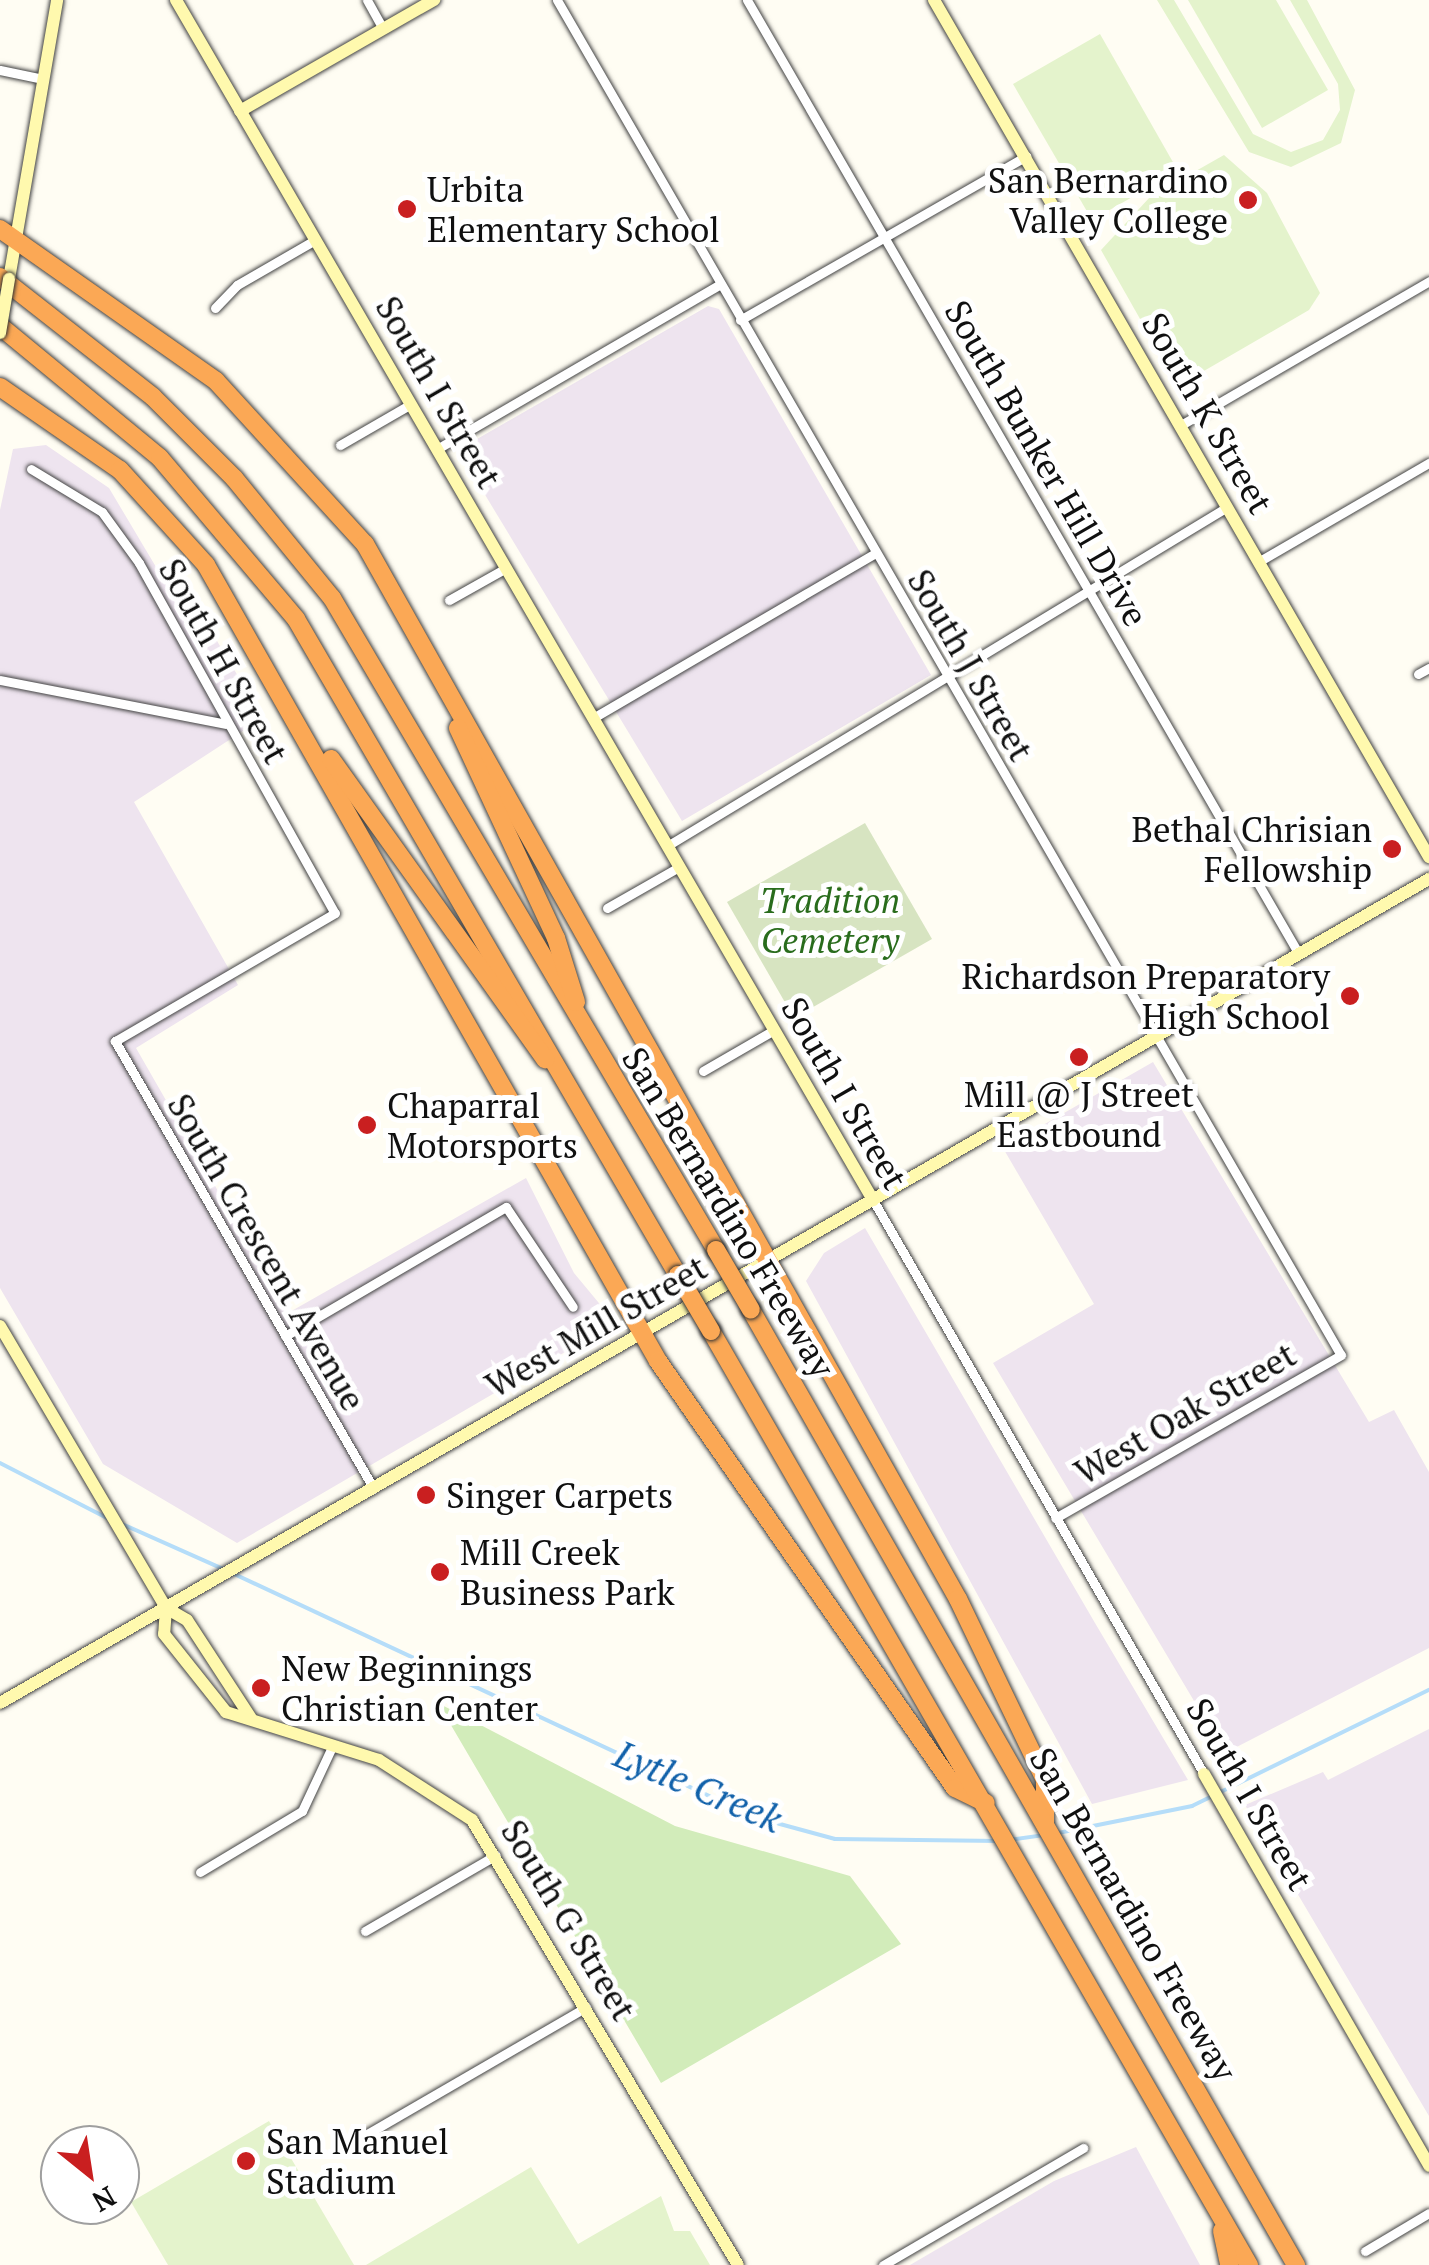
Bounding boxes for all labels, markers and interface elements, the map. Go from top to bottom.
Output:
place label: San Bernardino Valley College [988,159,1228,241]
place label: Urbita Elementary School [427,168,720,250]
marker: San Bernardino Valley College [1237,189,1259,211]
marker: Urbita Elementary School [396,198,418,220]
street label: South I Street [367,289,511,495]
street label: South Bunker Hill Drive [937,293,1157,633]
street label: South K Street [1134,305,1282,521]
street label: South H Street [150,551,298,771]
street label: South J Street [899,562,1043,768]
place label: Bethal Chrisian Fellowship [1131,808,1372,890]
marker: Bethal Chrisian Fellowship [1381,838,1403,860]
park label: Tradition Cemetery [760,879,900,961]
place label: Richardson Preparatory High School [961,955,1330,1037]
marker: Richardson Preparatory High School [1339,985,1361,1007]
street label: South I Street [773,990,917,1196]
street label: San Bernardino Freeway [614,1039,844,1385]
marker: Mill @ J Street Eastbound [1068,1046,1090,1068]
place label: Mill @ J Street Eastbound [964,1073,1194,1155]
place label: Chaparral Motorsports [387,1084,578,1166]
street label: South Crescent Avenue [159,1086,375,1418]
marker: Chaparral Motorsports [356,1114,378,1136]
street label: West Mill Street [478,1246,714,1406]
street label: West Oak Street [1067,1333,1303,1493]
place label: Singer Carpets [446,1474,673,1516]
marker: Singer Carpets [415,1484,437,1506]
place label: Mill Creek Business Park [460,1531,675,1613]
marker: Mill Creek Business Park [429,1561,451,1583]
place label: New Beginnings Christian Center [281,1647,538,1729]
marker: New Beginnings Christian Center [250,1677,272,1699]
street label: South I Street [1178,1691,1322,1897]
water label: Lytle Creek [607,1731,789,1843]
street label: San Bernardino Freeway [1021,1740,1247,2088]
street label: South G Street [493,1812,645,2028]
place label: San Manuel Stadium [266,2120,449,2202]
north arrow [40,2125,140,2225]
marker: San Manuel Stadium [235,2150,257,2172]
text: N [86,2178,123,2221]

